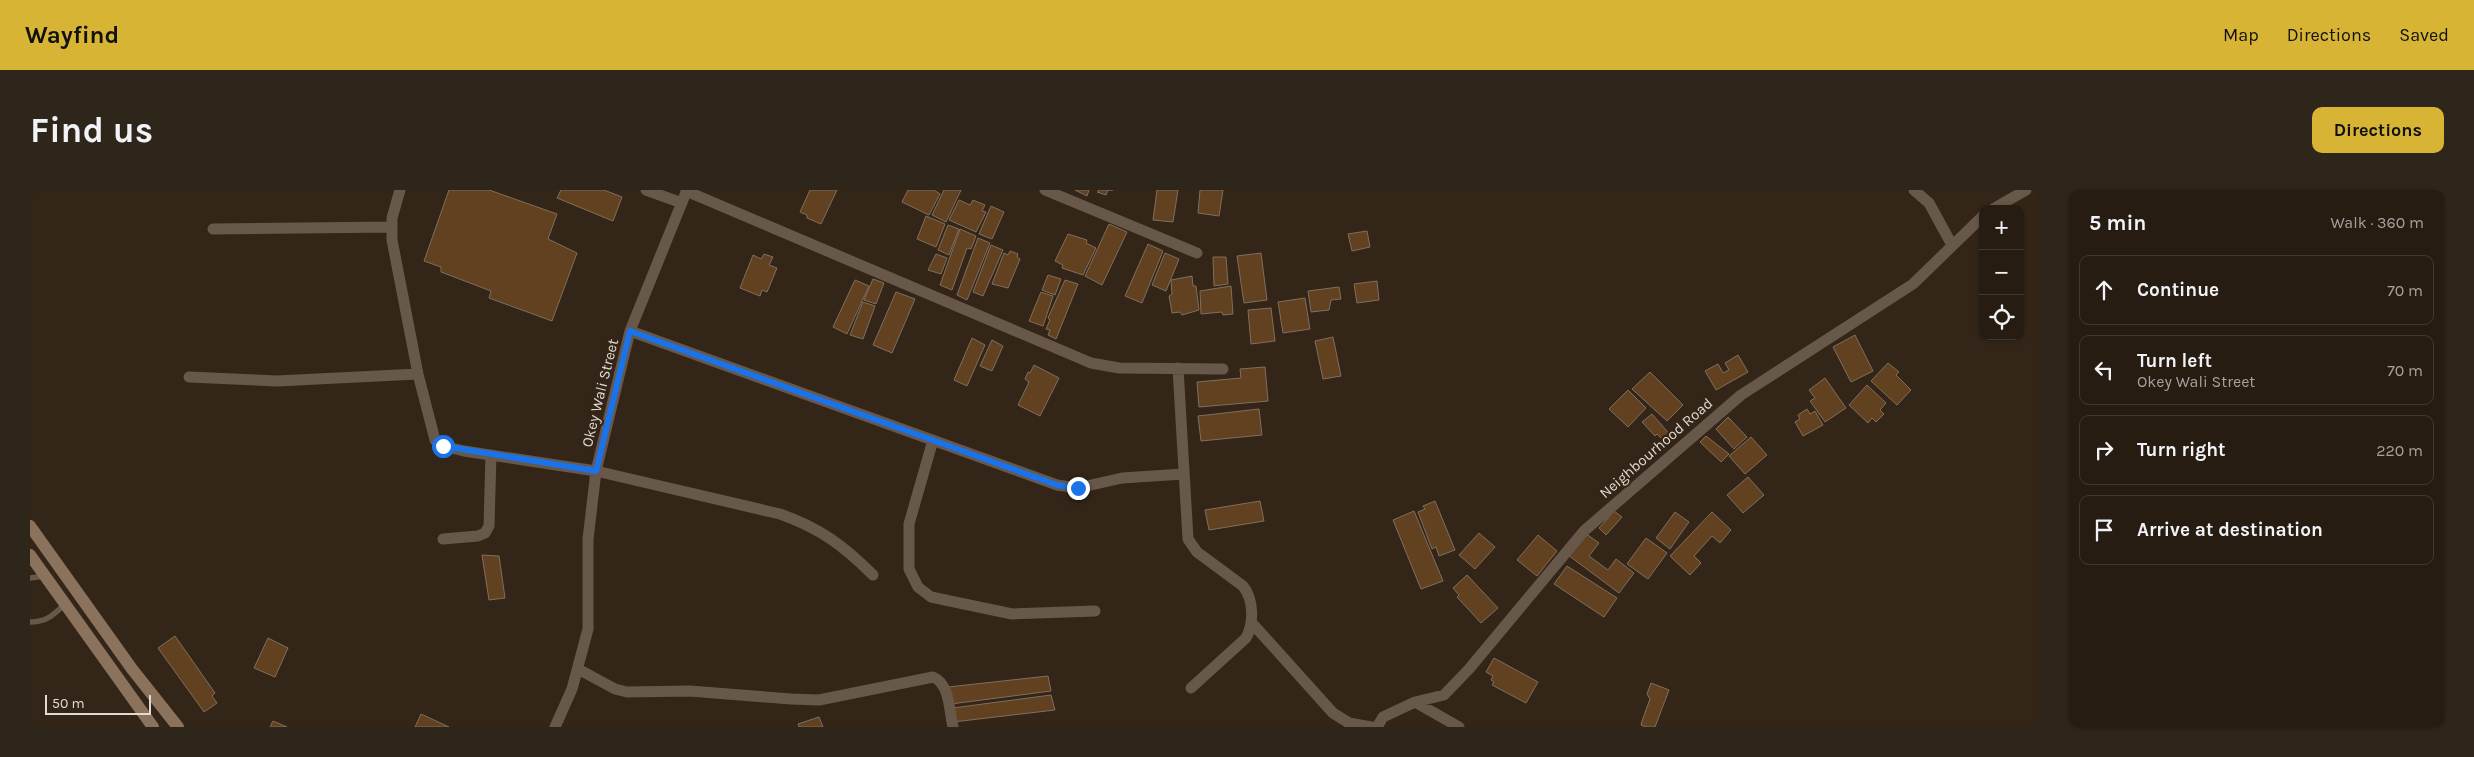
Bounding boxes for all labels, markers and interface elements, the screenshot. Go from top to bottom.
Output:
text: Wayfind [25,21,119,49]
text: Map [2223,24,2259,46]
text: Directions [2287,24,2371,46]
text: Saved [2399,24,2449,46]
button: Directions [2312,107,2444,153]
text: Find us [30,110,153,151]
map controls [1979,205,2024,340]
button: + [1979,205,2024,250]
text: 5 min [2089,211,2146,235]
text: Walk · 360 m [2331,213,2424,232]
button: − [1979,250,2024,295]
icon: ahead [2090,276,2118,304]
text: Continue [2137,279,2219,301]
text: 70 m [2387,281,2423,300]
button: locate [1979,295,2024,340]
street label: Okey Wali Street [578,337,622,449]
text: Turn left [2137,350,2212,372]
icon: left [2090,356,2118,384]
text: 70 m [2387,361,2423,380]
text: Okey Wali Street [2137,372,2255,391]
street label: Neighbourhood Road [1596,394,1716,502]
route start [432,435,455,458]
icon: right [2090,436,2118,464]
text: Turn right [2137,439,2226,461]
text: 220 m [2376,441,2423,460]
route end [1067,477,1090,500]
icon: arrive [2090,516,2118,544]
text: Arrive at destination [2137,519,2323,541]
scale bar [45,692,151,715]
text: 50 m [52,695,85,712]

